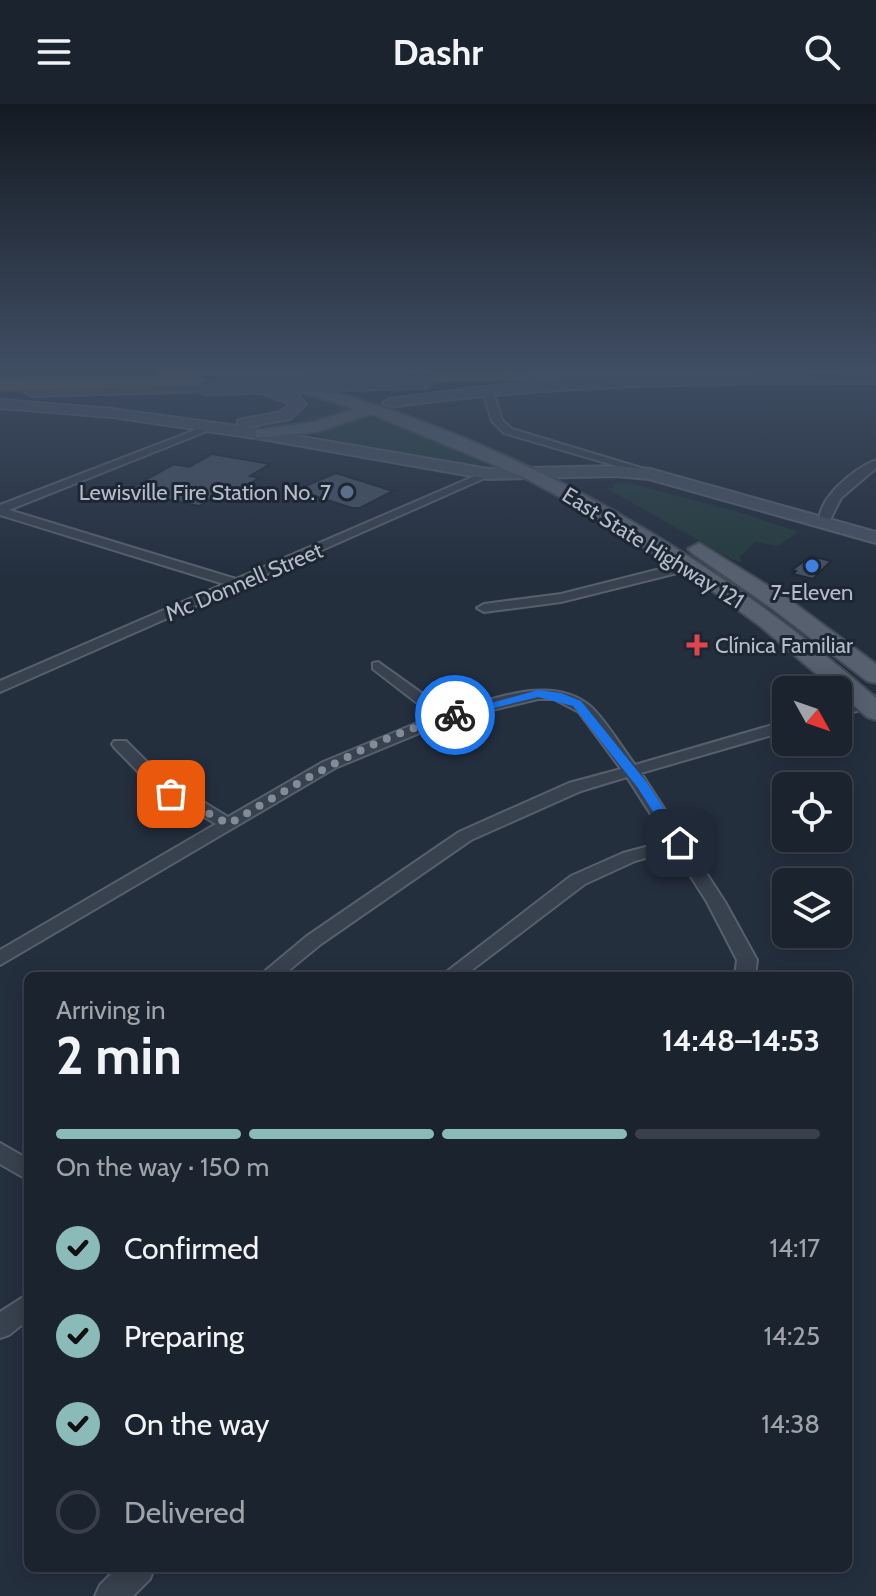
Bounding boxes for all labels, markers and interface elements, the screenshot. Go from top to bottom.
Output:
icon: menu [32,30,76,74]
text: Dashr [393,30,483,74]
icon: search [800,30,844,74]
place label: Lewisville Fire Station No. 7 [79,479,331,506]
street label: East State Highway 121 [557,481,749,615]
marker: Lewisville Fire Station No. 7 [338,483,356,501]
street label: Mc Donnell Street [161,536,327,627]
marker: 7-Eleven [803,557,821,575]
place label: 7-Eleven [771,579,853,606]
place label: Clínica Familiar [715,632,853,659]
marker: Clínica Familiar [686,634,708,656]
courier [415,675,495,755]
north arrow [772,676,852,756]
map controls [772,676,852,948]
icon: bike [433,693,477,737]
pin [137,760,205,828]
icon: bag [149,772,193,816]
button: locate [772,772,852,852]
pin [646,809,714,877]
icon: home [658,821,702,865]
button: layers [772,868,852,948]
text: Arriving in [56,994,166,1026]
text: 14:48–14:53 [662,1022,820,1059]
text: 2 min [56,1024,182,1087]
text: On the way · 150 m [56,1151,269,1183]
icon: check [56,1226,100,1270]
text: Confirmed [124,1230,259,1267]
text: 14:17 [770,1232,820,1264]
icon: check [56,1314,100,1358]
text: Preparing [124,1318,244,1355]
text: 14:25 [763,1320,820,1352]
icon: check [56,1402,100,1446]
text: On the way [124,1406,269,1443]
text: 14:38 [761,1408,820,1440]
text: Delivered [124,1494,245,1531]

